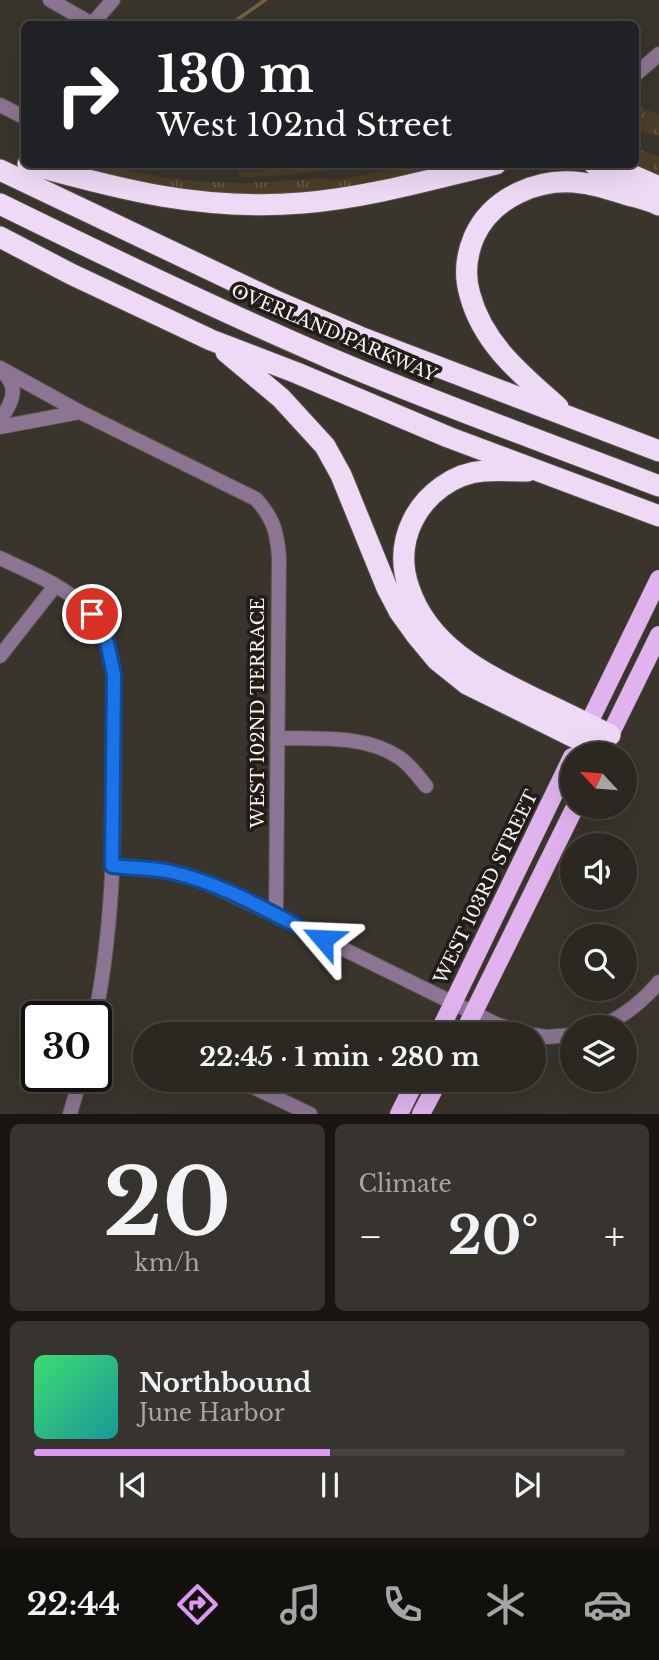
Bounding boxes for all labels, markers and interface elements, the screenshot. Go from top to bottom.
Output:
text: 130 m [157,44,314,105]
icon: right [42,49,133,140]
text: West 102nd Street [157,105,452,145]
street label: OVERLAND PARKWAY [228,280,441,387]
pin [62,584,122,644]
icon: arrive [73,595,111,633]
street label: WEST 102ND TERRACE [247,598,269,829]
north arrow [560,742,637,819]
map controls [560,742,637,1092]
street label: WEST 103RD STREET [429,786,543,988]
button: sound [560,833,637,910]
position arrow [286,902,360,976]
button: search [560,924,637,1001]
speed limit sign: 30 [21,1001,112,1092]
button: layers [560,1015,637,1092]
text: 22:45 · 1 min · 280 m [199,1041,480,1073]
text: 20 [103,1147,231,1260]
text: Climate [359,1170,452,1198]
text: 20° [448,1204,539,1268]
text: − [359,1213,383,1260]
text: + [604,1213,625,1260]
text: km/h [135,1249,200,1277]
text: Northbound [139,1367,311,1399]
text: June Harbor [139,1399,285,1427]
icon: previous [114,1466,152,1504]
icon: pause [311,1466,349,1504]
icon: next [508,1466,546,1504]
icon: directions [173,1580,222,1629]
icon: music [276,1580,325,1629]
icon: phone [378,1580,427,1629]
icon: climate [481,1580,530,1629]
icon: car [583,1580,632,1629]
text: 22:44 [27,1584,120,1624]

